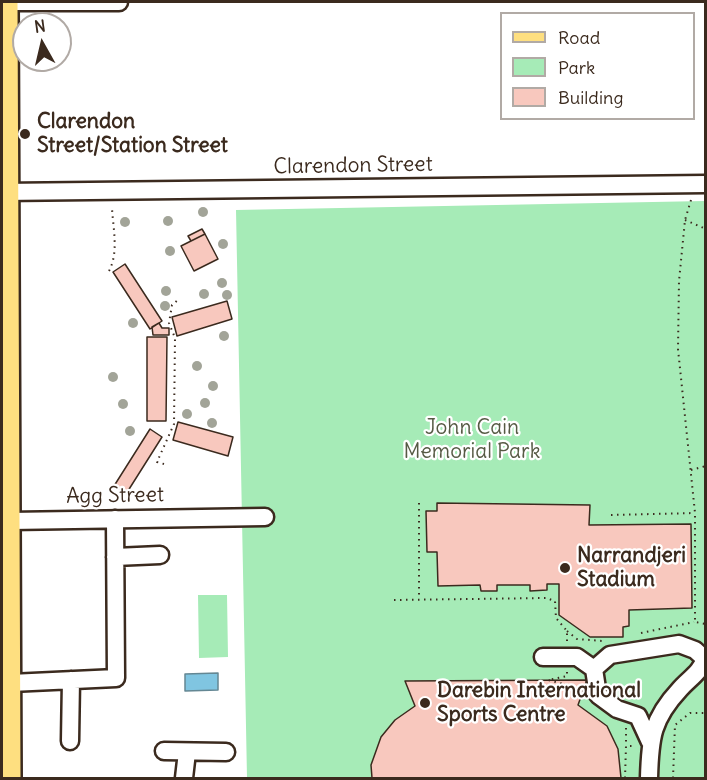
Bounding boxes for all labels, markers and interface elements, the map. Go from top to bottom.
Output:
north arrow [12,12,72,72]
legend [500,12,695,120]
text: N [33,15,47,37]
text: Road [558,26,600,49]
text: Park [558,56,595,79]
text: Building [558,86,623,109]
place label: Clarendon Street/Station Street [37,109,228,159]
marker: Clarendon Street/Station Street [18,127,32,141]
street label: Clarendon Street [273,152,433,180]
park label: John Cain Memorial Park [404,415,540,465]
street label: Agg Street [66,483,164,509]
place label: Narrandjeri Stadium [577,543,686,593]
marker: Narrandjeri Stadium [558,561,572,575]
place label: Darebin International Sports Centre [437,678,641,728]
marker: Darebin International Sports Centre [418,696,432,710]

